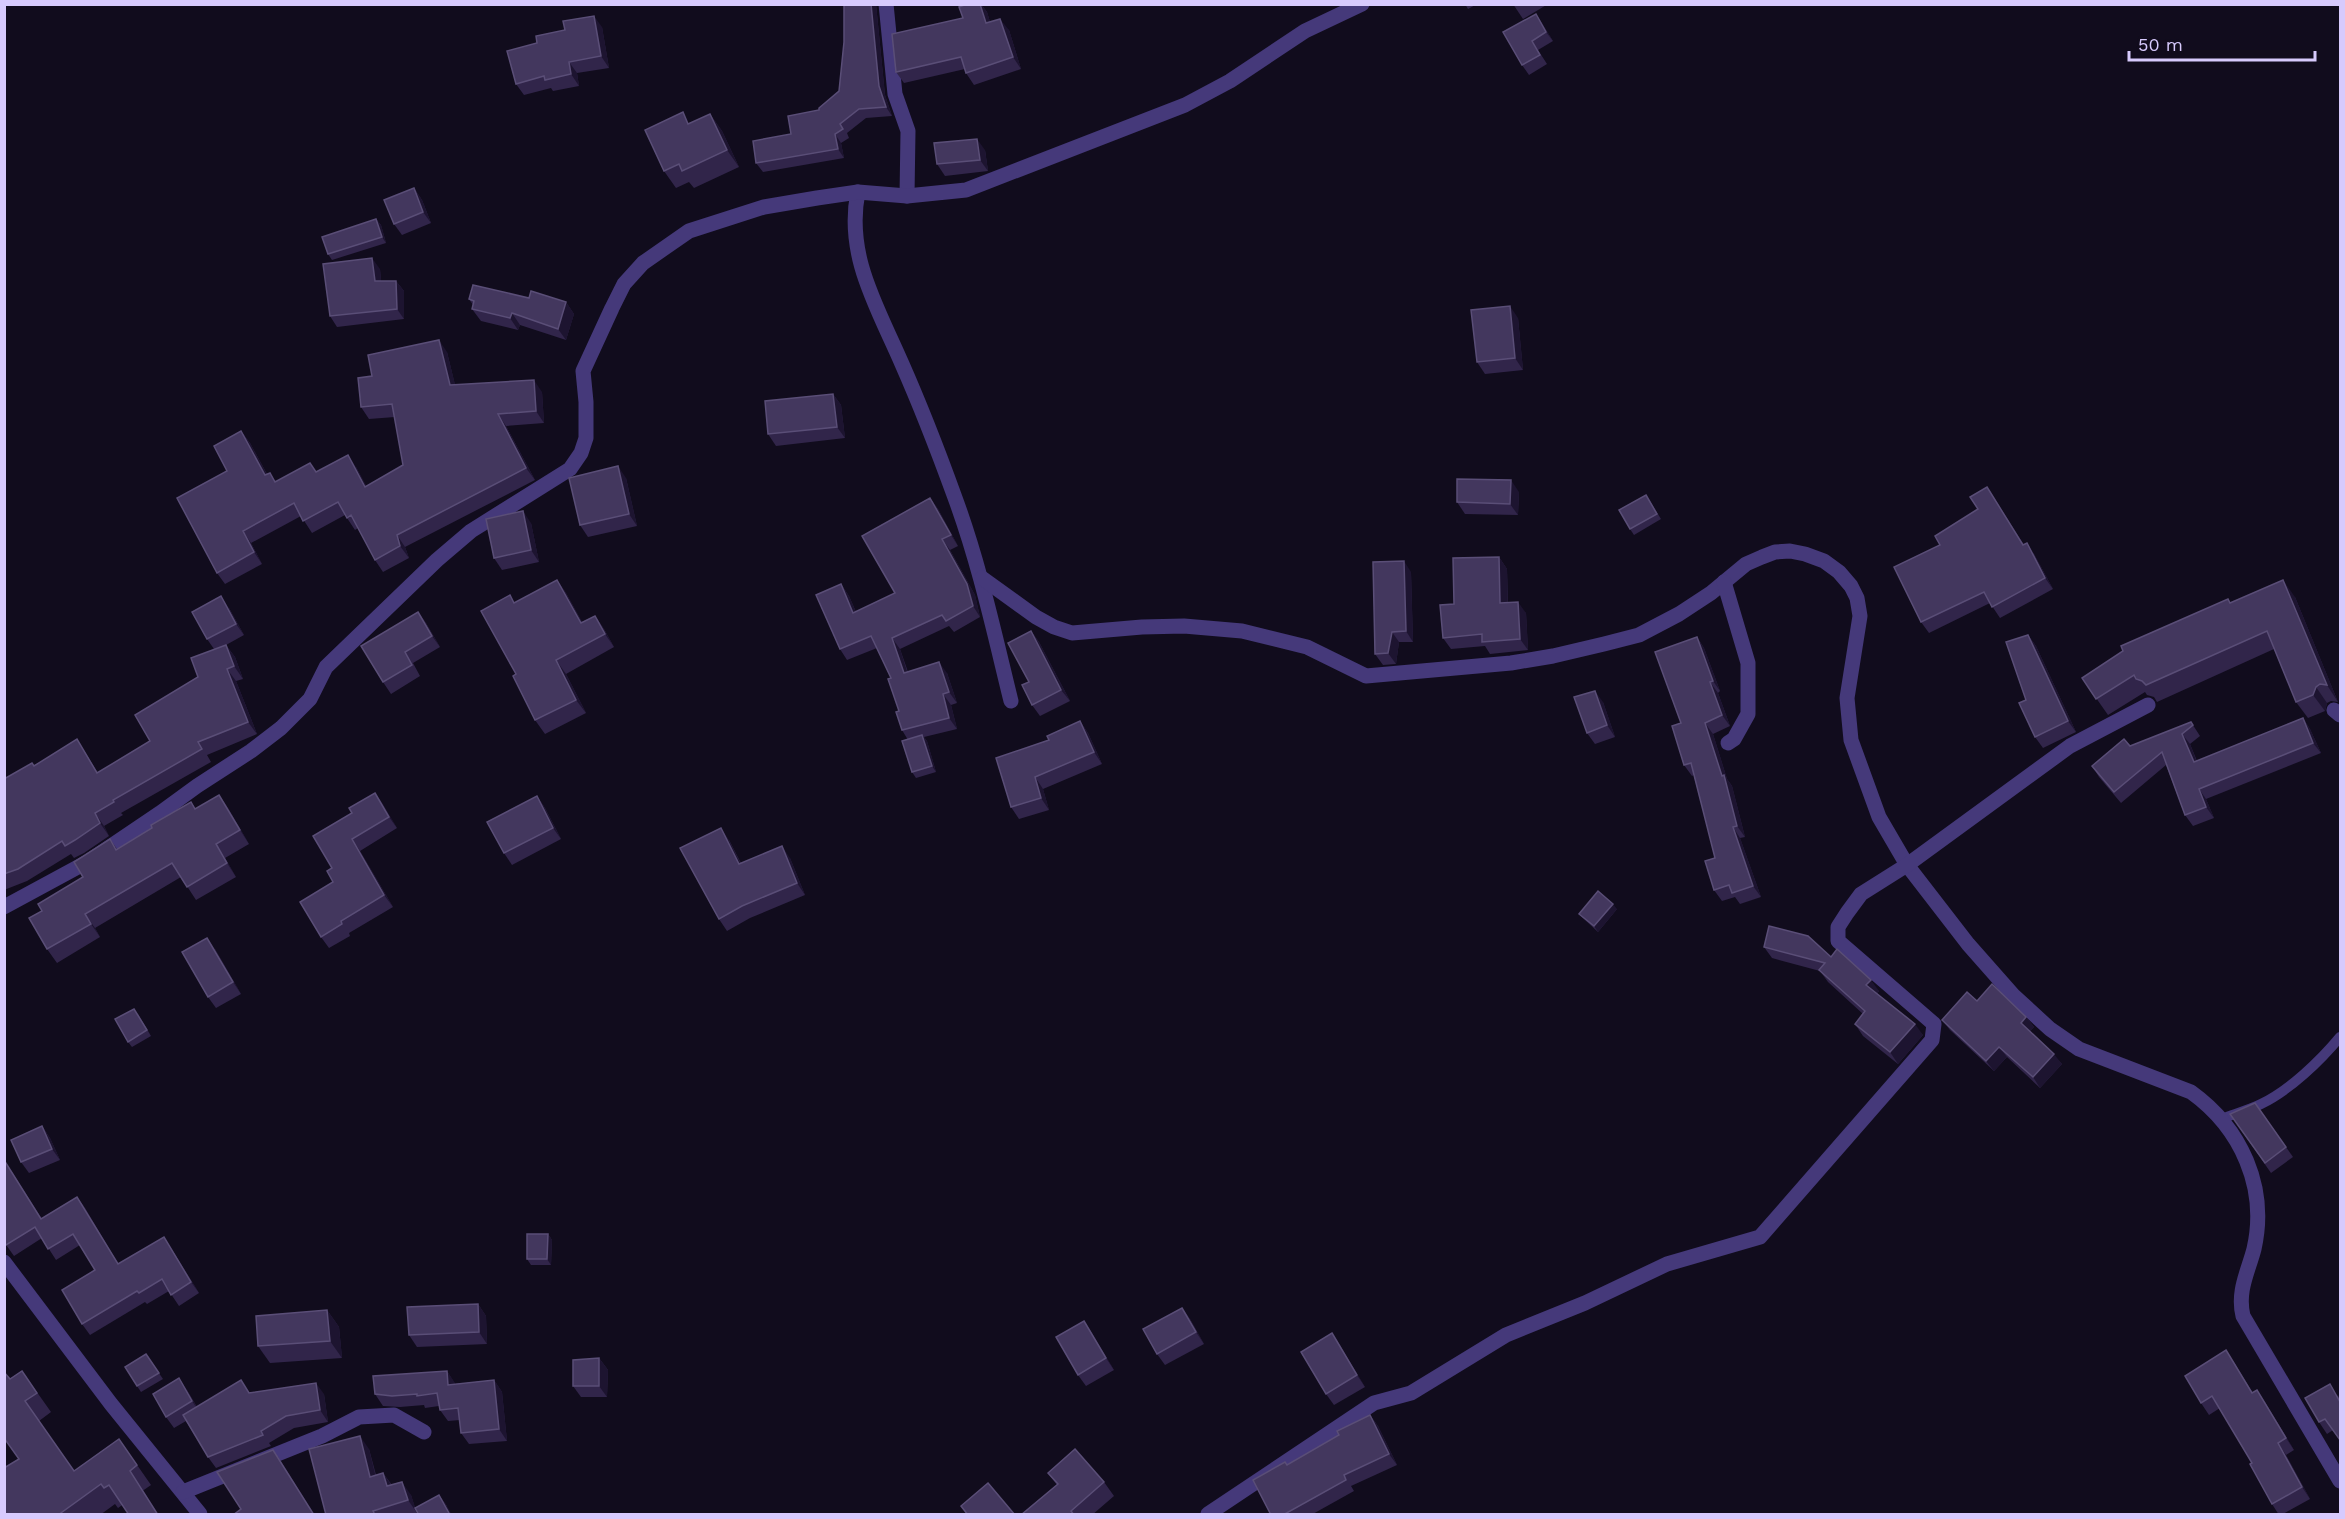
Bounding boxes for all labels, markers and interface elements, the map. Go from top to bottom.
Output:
scale bar [2129,24,2315,62]
text: 50 m [2138,34,2183,55]

